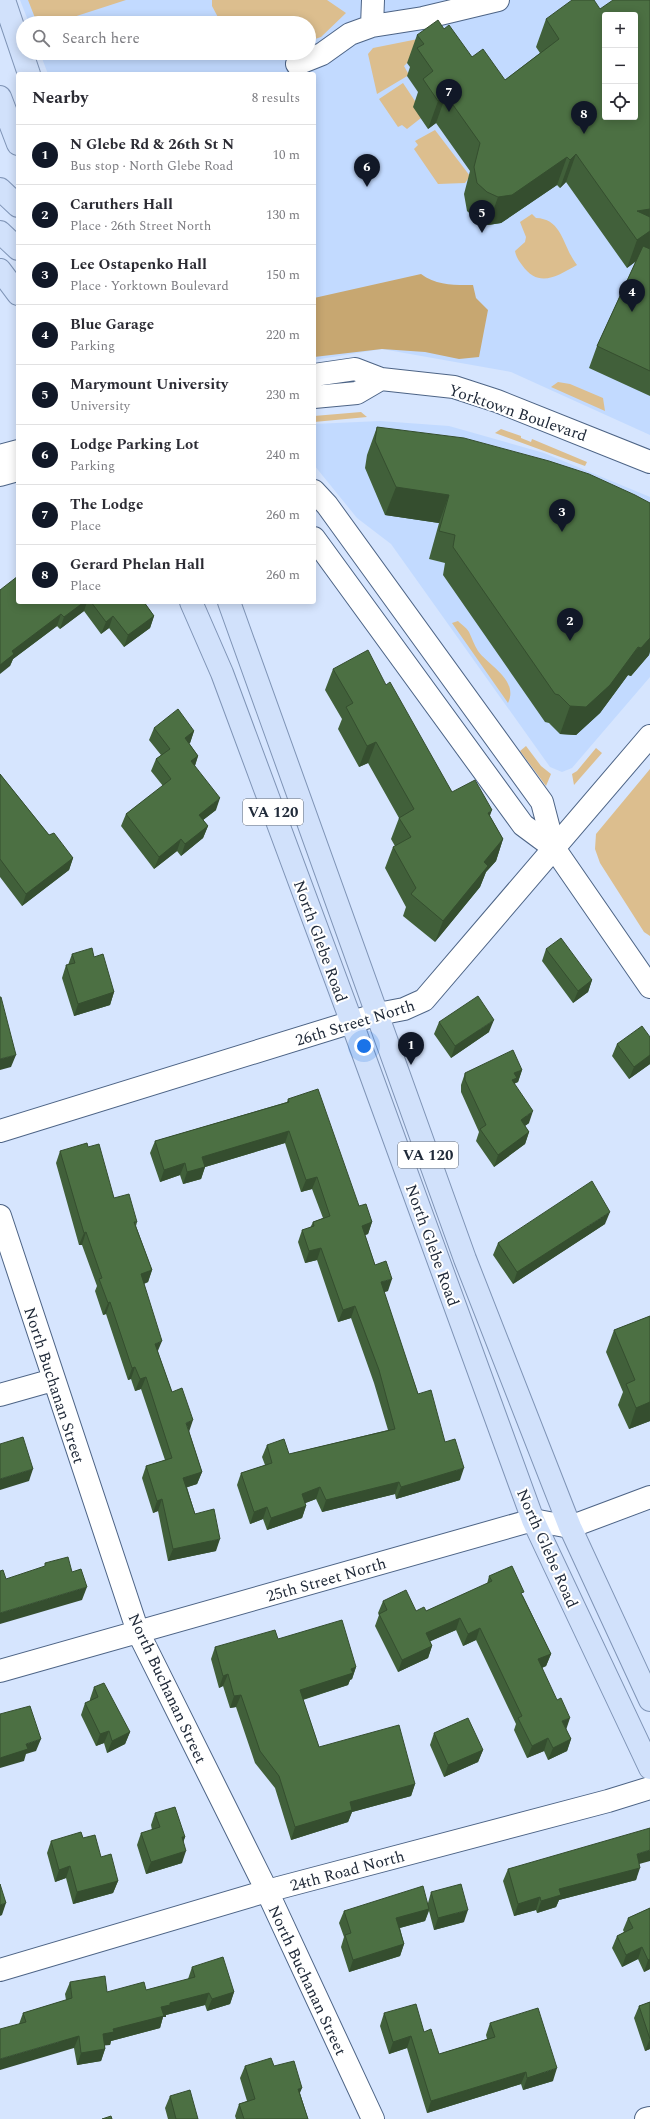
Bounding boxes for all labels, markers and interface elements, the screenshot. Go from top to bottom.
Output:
map controls [602,12,638,120]
button: + [602,12,638,48]
search box [16,16,316,60]
icon: search [30,27,52,49]
text: Search here [62,27,140,50]
button: − [602,48,638,84]
pin: 7 [436,79,462,112]
button: locate [602,84,638,120]
text: Nearby [32,85,88,111]
text: 8 results [252,88,300,108]
pin: 8 [571,101,597,134]
text: N Glebe Rd & 26th St N [70,133,234,156]
text: 1 [41,145,49,165]
text: 10 m [273,145,300,165]
pin: 6 [354,154,380,187]
text: Bus stop · North Glebe Road [70,156,233,176]
text: Caruthers Hall [70,193,173,216]
pin: 5 [469,200,495,233]
text: 2 [41,205,49,225]
text: 130 m [266,205,300,225]
text: Place · 26th Street North [70,216,211,236]
text: Lee Ostapenko Hall [70,253,207,276]
text: 3 [41,265,49,285]
text: 150 m [266,265,300,285]
text: Place · Yorktown Boulevard [70,276,229,296]
pin: 4 [619,279,645,312]
text: Blue Garage [70,313,154,336]
text: 4 [41,325,49,345]
text: 220 m [266,325,300,345]
text: Parking [70,336,115,356]
text: Marymount University [70,373,228,396]
street label: Yorktown Boulevard [445,378,590,448]
text: 5 [41,385,49,405]
text: 230 m [266,385,300,405]
text: University [70,396,130,416]
text: Lodge Parking Lot [70,433,199,456]
text: 6 [41,445,49,465]
text: 240 m [266,445,300,465]
text: Parking [70,456,115,476]
text: The Lodge [70,493,143,516]
pin: 3 [549,499,575,532]
text: 7 [41,505,49,525]
text: 260 m [266,505,300,525]
text: Place [70,516,101,536]
text: Gerard Phelan Hall [70,553,205,576]
text: 8 [41,565,49,585]
text: 260 m [266,565,300,585]
text: Place [70,576,101,596]
pin: 2 [557,608,583,641]
road number: VA 120 [243,799,303,825]
street label: North Glebe Road [287,877,353,1006]
street label: 26th Street North [293,993,418,1053]
pin: 1 [398,1032,424,1065]
your location [354,1036,374,1056]
road number: VA 120 [398,1142,458,1168]
street label: North Glebe Road [399,1181,465,1310]
street label: North Buchanan Street [17,1304,91,1467]
street label: North Glebe Road [510,1485,584,1612]
street label: 25th Street North [264,1551,389,1609]
street label: North Buchanan Street [122,1609,213,1768]
street label: 24th Road North [287,1844,407,1898]
street label: North Buchanan Street [262,1901,353,2060]

